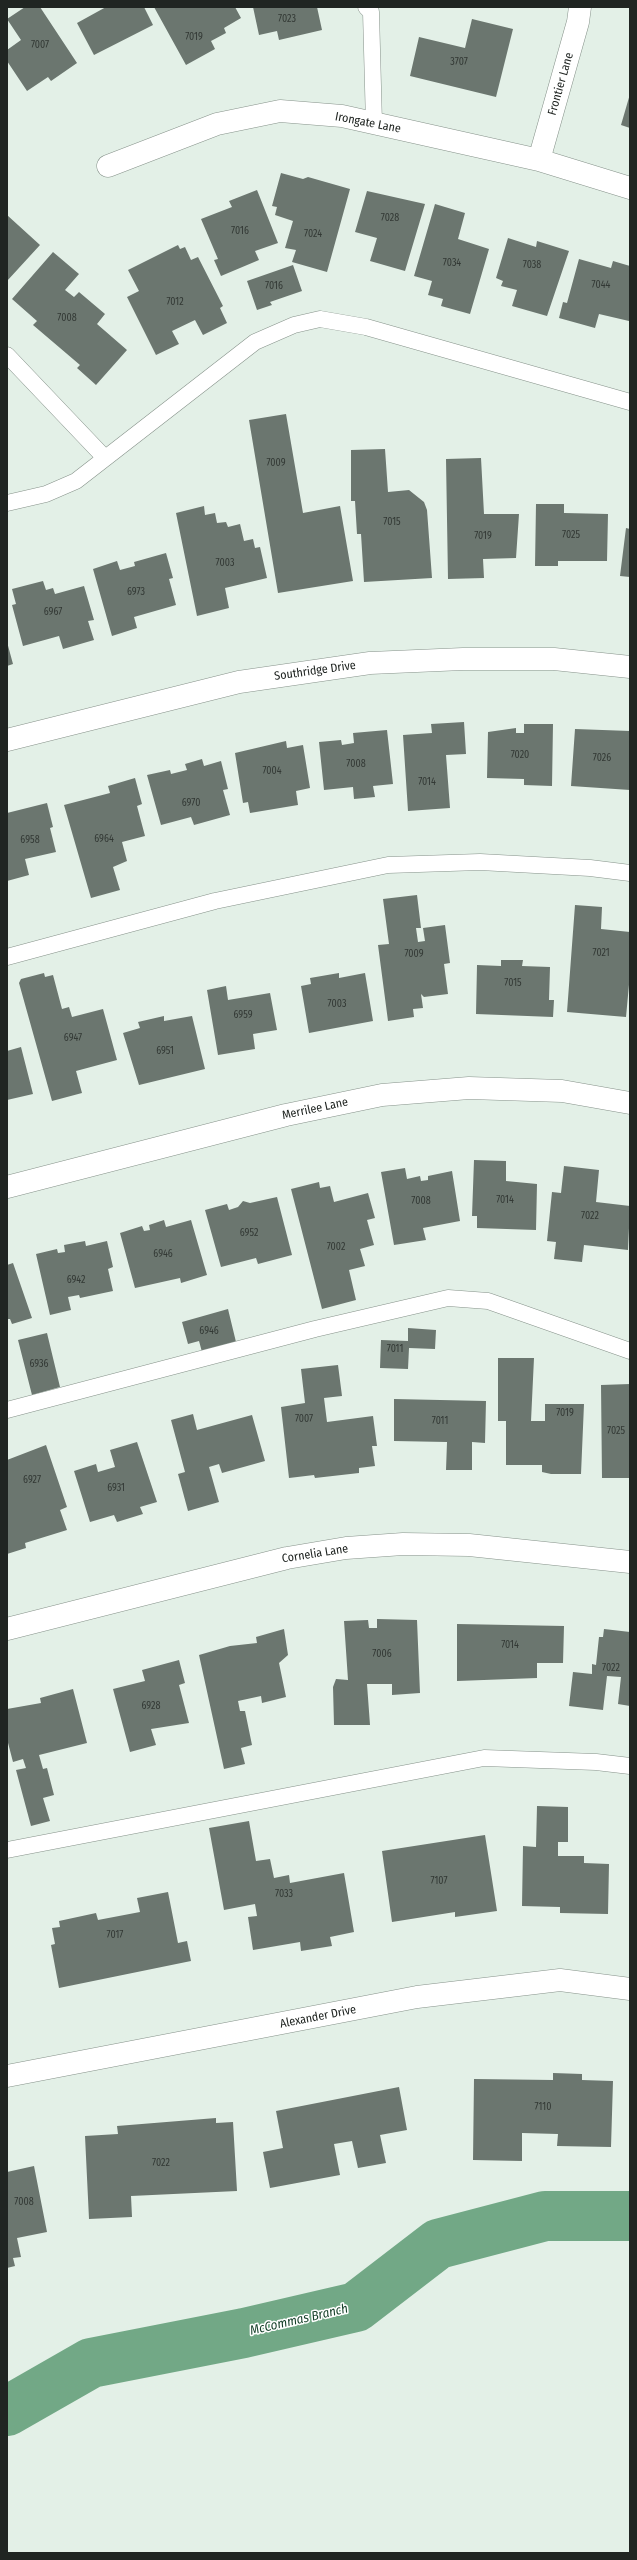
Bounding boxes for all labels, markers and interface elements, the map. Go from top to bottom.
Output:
house number: 7023 [278,13,296,25]
house number: 7019 [185,31,203,43]
house number: 7007 [31,39,49,51]
street label: Frontier Lane [545,51,577,117]
house number: 3707 [450,56,468,68]
street label: Irongate Lane [334,110,402,136]
house number: 7028 [381,212,399,224]
house number: 7016 [231,225,249,237]
house number: 7024 [304,228,322,240]
house number: 7034 [443,257,461,269]
house number: 7038 [523,259,541,271]
house number: 7044 [592,279,610,291]
house number: 7016 [265,280,283,292]
house number: 7012 [166,296,184,308]
house number: 7008 [57,312,77,324]
house number: 7009 [266,457,286,469]
house number: 7015 [383,516,401,528]
house number: 7025 [562,529,580,541]
house number: 7019 [474,530,492,542]
house number: 7003 [216,557,234,569]
house number: 6973 [127,586,145,598]
house number: 6967 [44,606,62,618]
street label: Southridge Drive [273,658,357,684]
house number: 7020 [511,749,529,761]
house number: 7026 [593,752,611,764]
house number: 7008 [346,758,366,770]
house number: 7004 [262,765,282,777]
house number: 7014 [418,776,436,788]
house number: 6970 [182,797,200,809]
house number: 6964 [94,833,114,845]
house number: 6958 [20,834,40,846]
house number: 7021 [592,947,610,959]
house number: 7009 [404,948,424,960]
house number: 7015 [504,977,522,989]
house number: 7003 [328,998,346,1010]
house number: 6959 [234,1009,252,1021]
house number: 6947 [64,1032,82,1044]
house number: 6951 [156,1045,174,1057]
street label: Merrilee Lane [281,1095,349,1123]
house number: 7014 [496,1194,514,1206]
house number: 7008 [411,1195,431,1207]
house number: 7022 [581,1210,599,1222]
house number: 6952 [240,1227,258,1239]
house number: 7002 [327,1241,345,1253]
house number: 6946 [153,1248,173,1260]
house number: 6942 [67,1274,85,1286]
house number: 6946 [199,1325,219,1337]
house number: 7011 [387,1343,403,1355]
house number: 6936 [30,1358,48,1370]
house number: 7019 [556,1407,574,1419]
house number: 7007 [295,1413,313,1425]
house number: 7011 [432,1415,448,1427]
house number: 7025 [607,1425,625,1437]
house number: 6927 [23,1474,41,1486]
house number: 6931 [107,1482,125,1494]
street label: Cornelia Lane [281,1542,349,1566]
house number: 7014 [501,1639,519,1651]
house number: 7006 [372,1648,392,1660]
house number: 7022 [602,1662,620,1674]
house number: 6928 [142,1700,160,1712]
house number: 7107 [431,1875,447,1887]
house number: 7033 [275,1888,293,1900]
house number: 7017 [107,1929,123,1941]
street label: Alexander Drive [279,2003,357,2031]
house number: 7110 [535,2101,551,2113]
house number: 7022 [152,2157,170,2169]
house number: 7008 [14,2196,34,2208]
water label: McCommas Branch [248,2301,350,2339]

